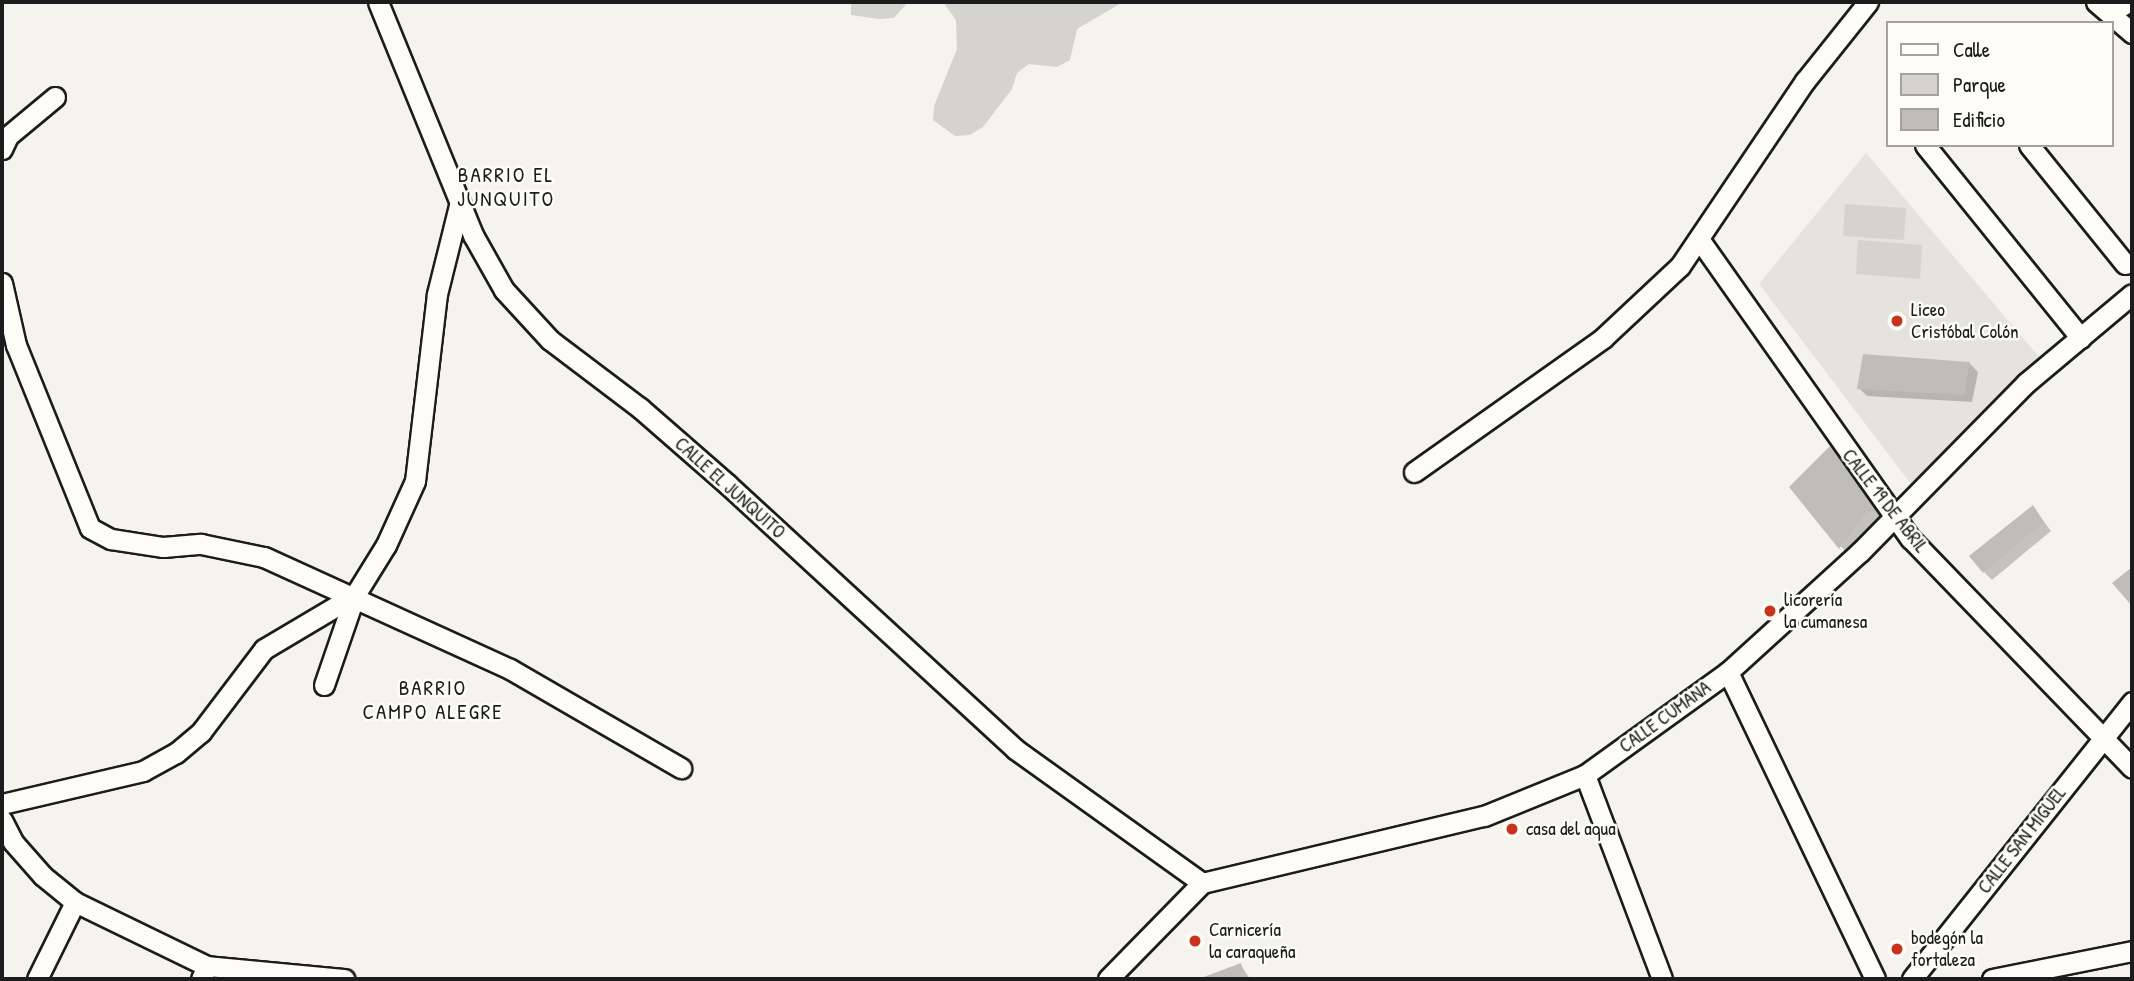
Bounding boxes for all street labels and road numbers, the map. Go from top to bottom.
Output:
street label: CALLE EL JUNQUITO [670,432,790,544]
street label: CALLE 19 DE ABRIL [1837,444,1933,558]
street label: CALLE CUMANA [1615,676,1715,758]
street label: CALLE SAN MIGUEL [1973,782,2071,898]

